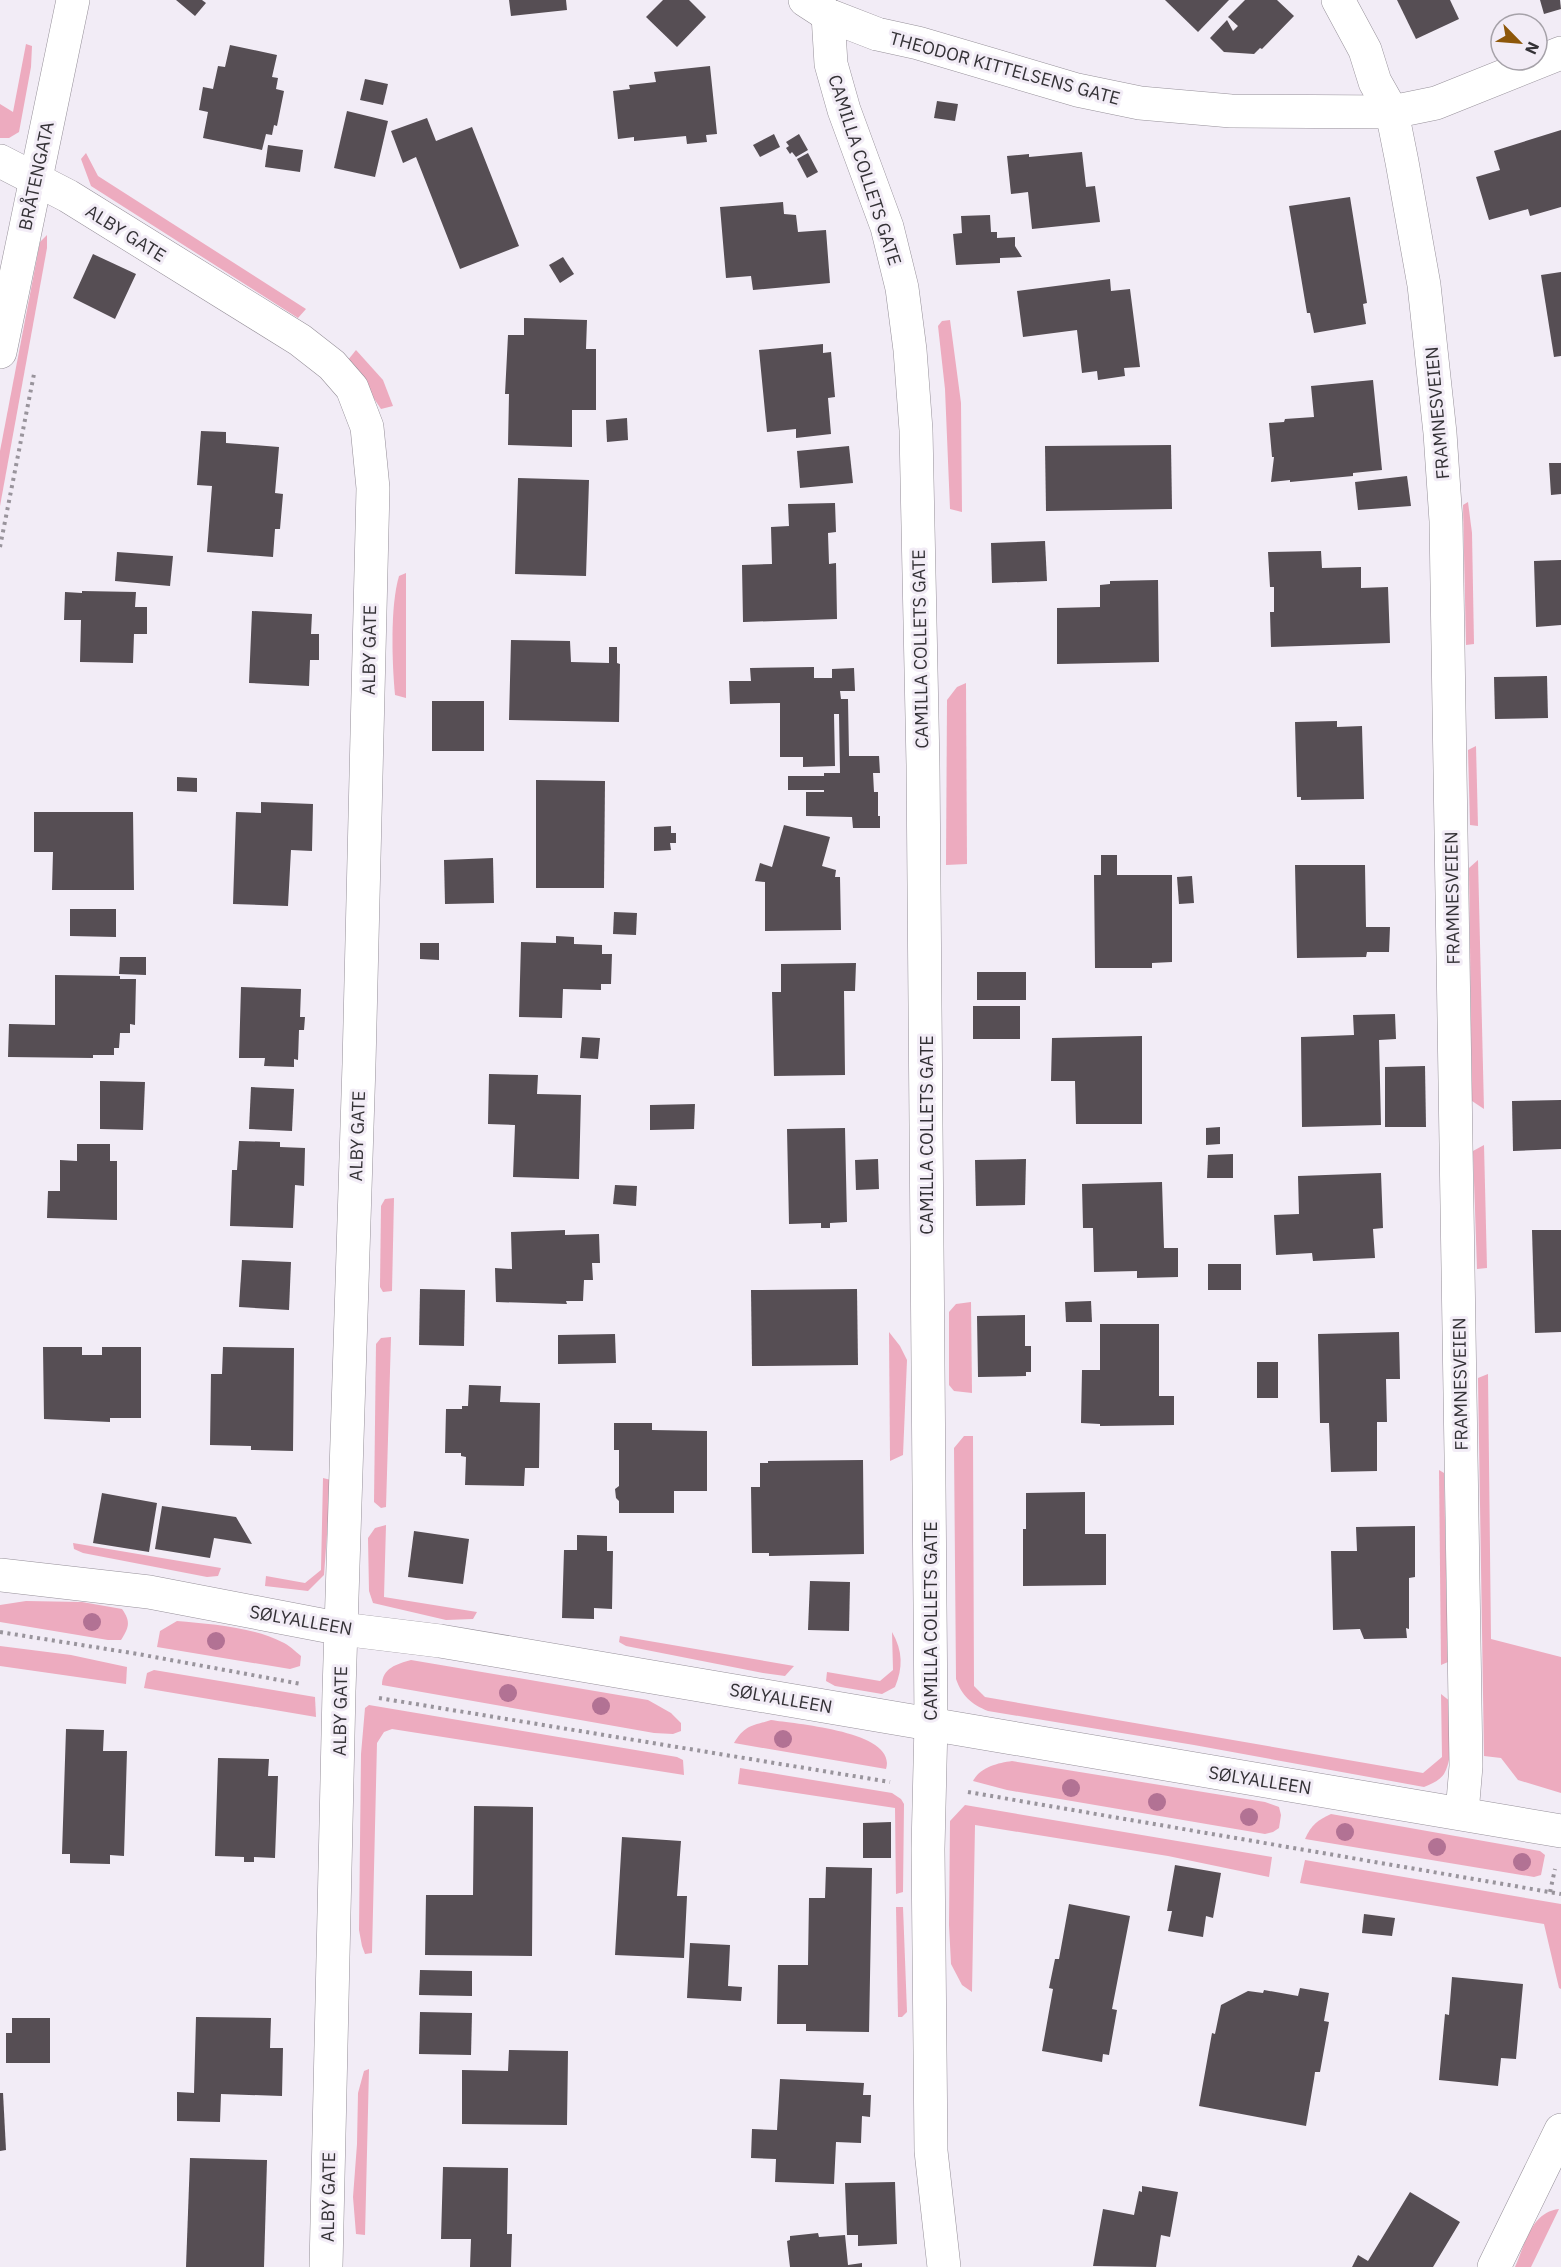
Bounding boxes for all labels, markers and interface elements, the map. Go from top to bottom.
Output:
north arrow [1489,12,1549,72]
street label: THEODOR KITTELSENS GATE [887,26,1123,110]
text: N [1521,39,1544,58]
street label: CAMILLA COLLETS GATE [823,72,907,268]
street label: BRÅTENGATA [12,119,59,233]
street label: ALBY GATE [82,199,170,267]
street label: FRAMNESVEIEN [1420,346,1454,480]
street label: CAMILLA COLLETS GATE [907,549,933,749]
street label: ALBY GATE [357,605,381,695]
street label: FRAMNESVEIEN [1439,831,1465,965]
street label: CAMILLA COLLETS GATE [915,1035,938,1235]
street label: ALBY GATE [344,1090,370,1182]
street label: FRAMNESVEIEN [1447,1317,1473,1451]
street label: CAMILLA COLLETS GATE [919,1521,942,1721]
street label: SØLYALLEEN [248,1600,354,1640]
street label: ALBY GATE [328,1666,352,1756]
street label: SØLYALLEEN [728,1678,834,1718]
street label: SØLYALLEEN [1207,1761,1313,1799]
street label: ALBY GATE [316,2152,340,2242]

